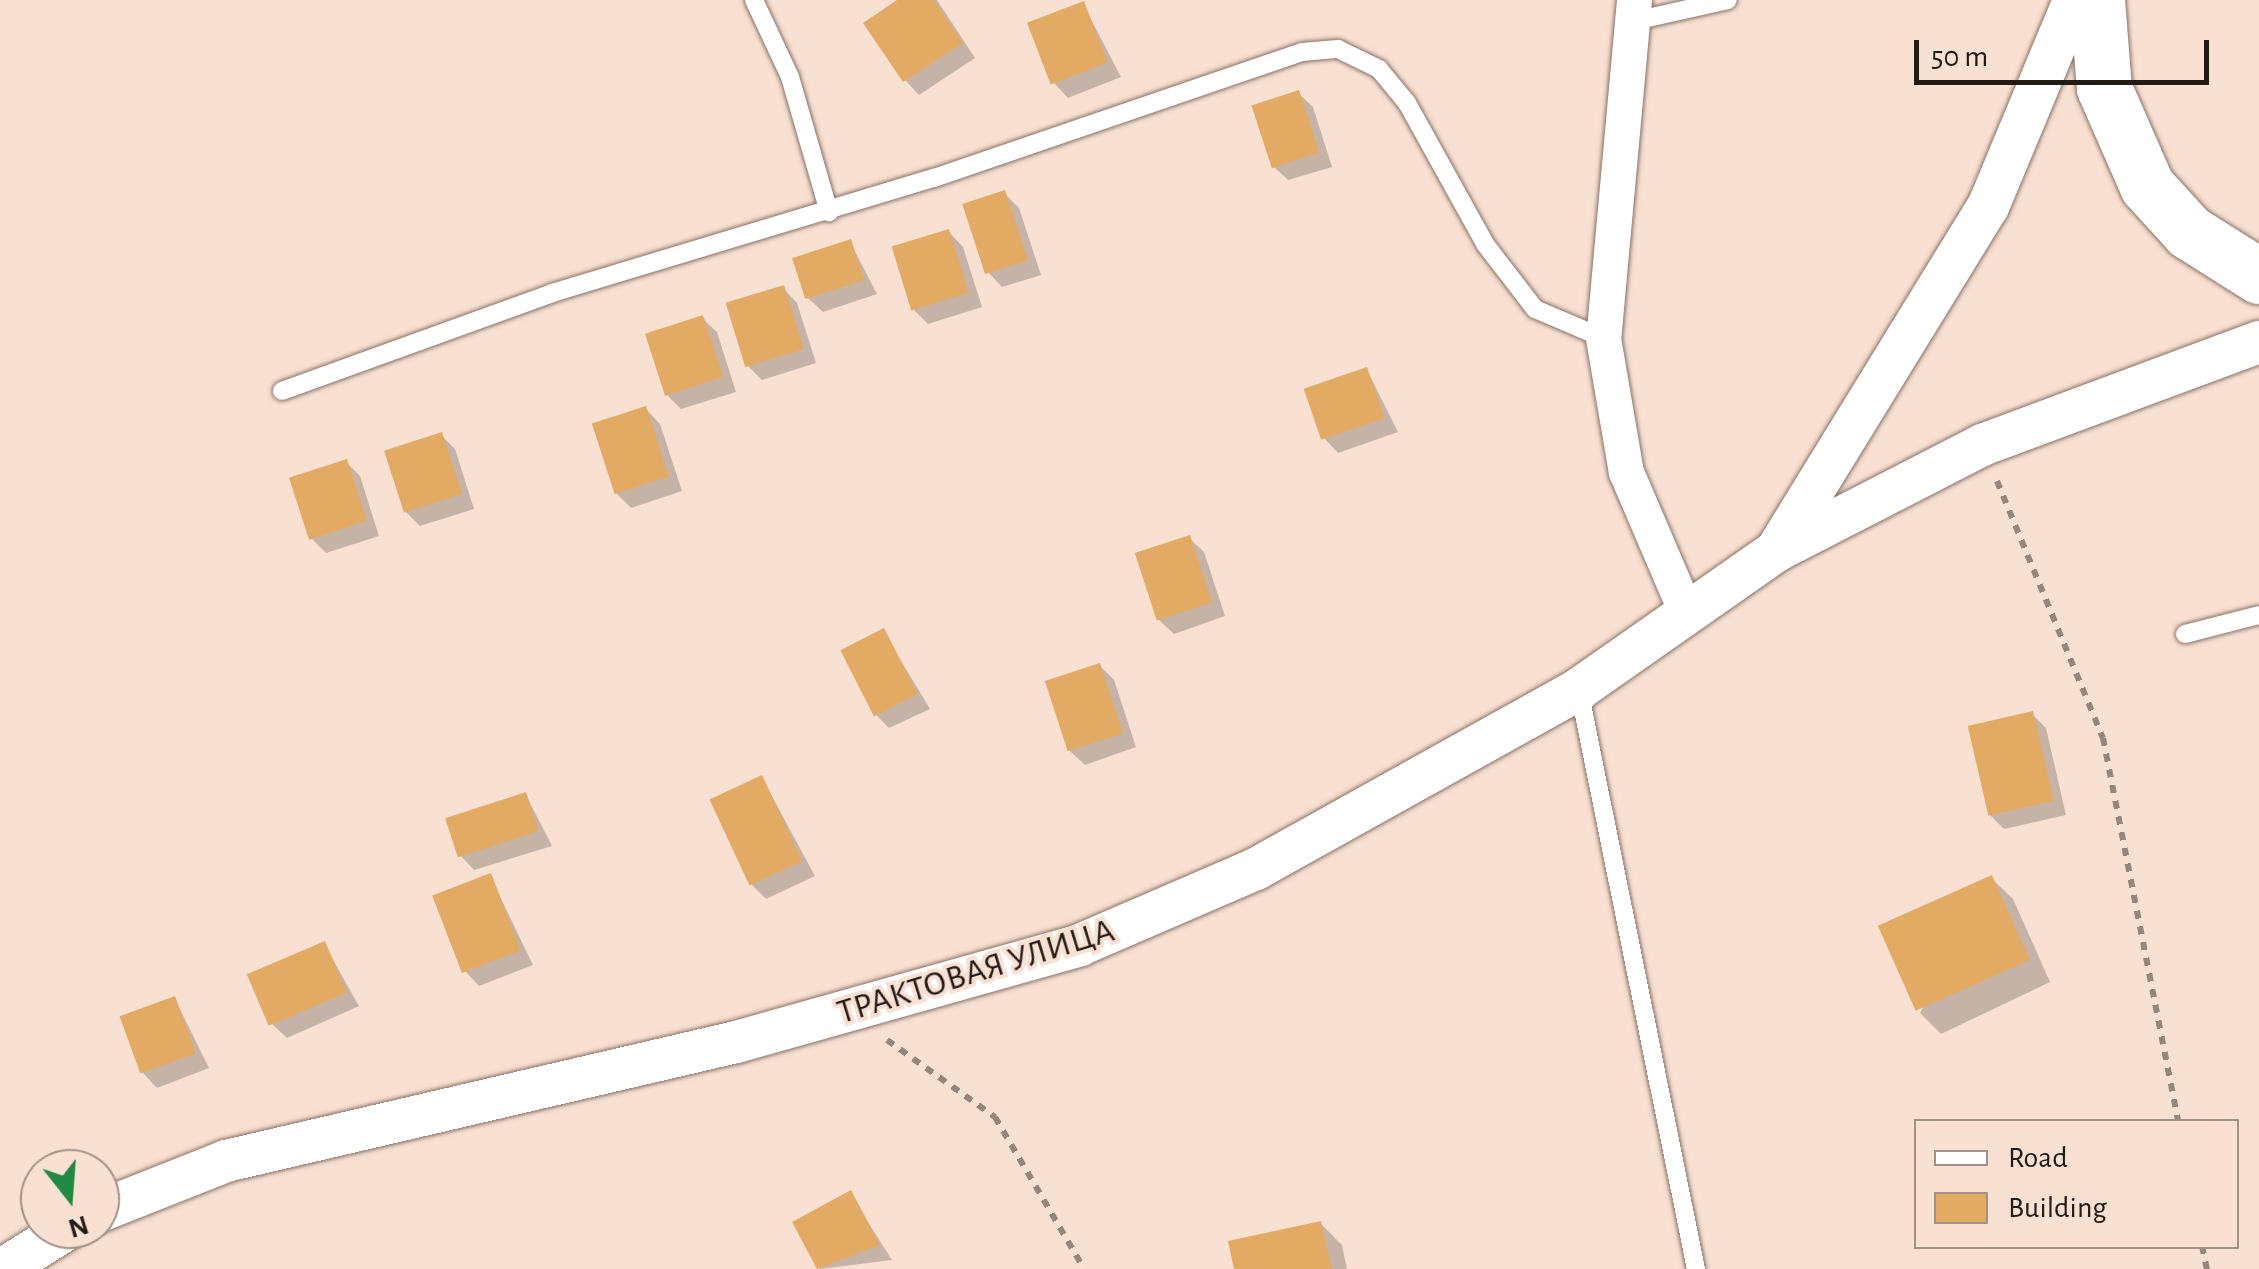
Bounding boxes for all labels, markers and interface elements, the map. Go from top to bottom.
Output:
scale bar [1919,20,2214,82]
text: 50 m [1931,42,1988,72]
street label: ТРАКТОВАЯ УЛИЦА [833,910,1119,1034]
legend [1914,1119,2239,1249]
text: Road [2008,1143,2068,1173]
north arrow [20,1149,120,1249]
text: Building [2008,1193,2107,1223]
text: N [65,1210,92,1242]

